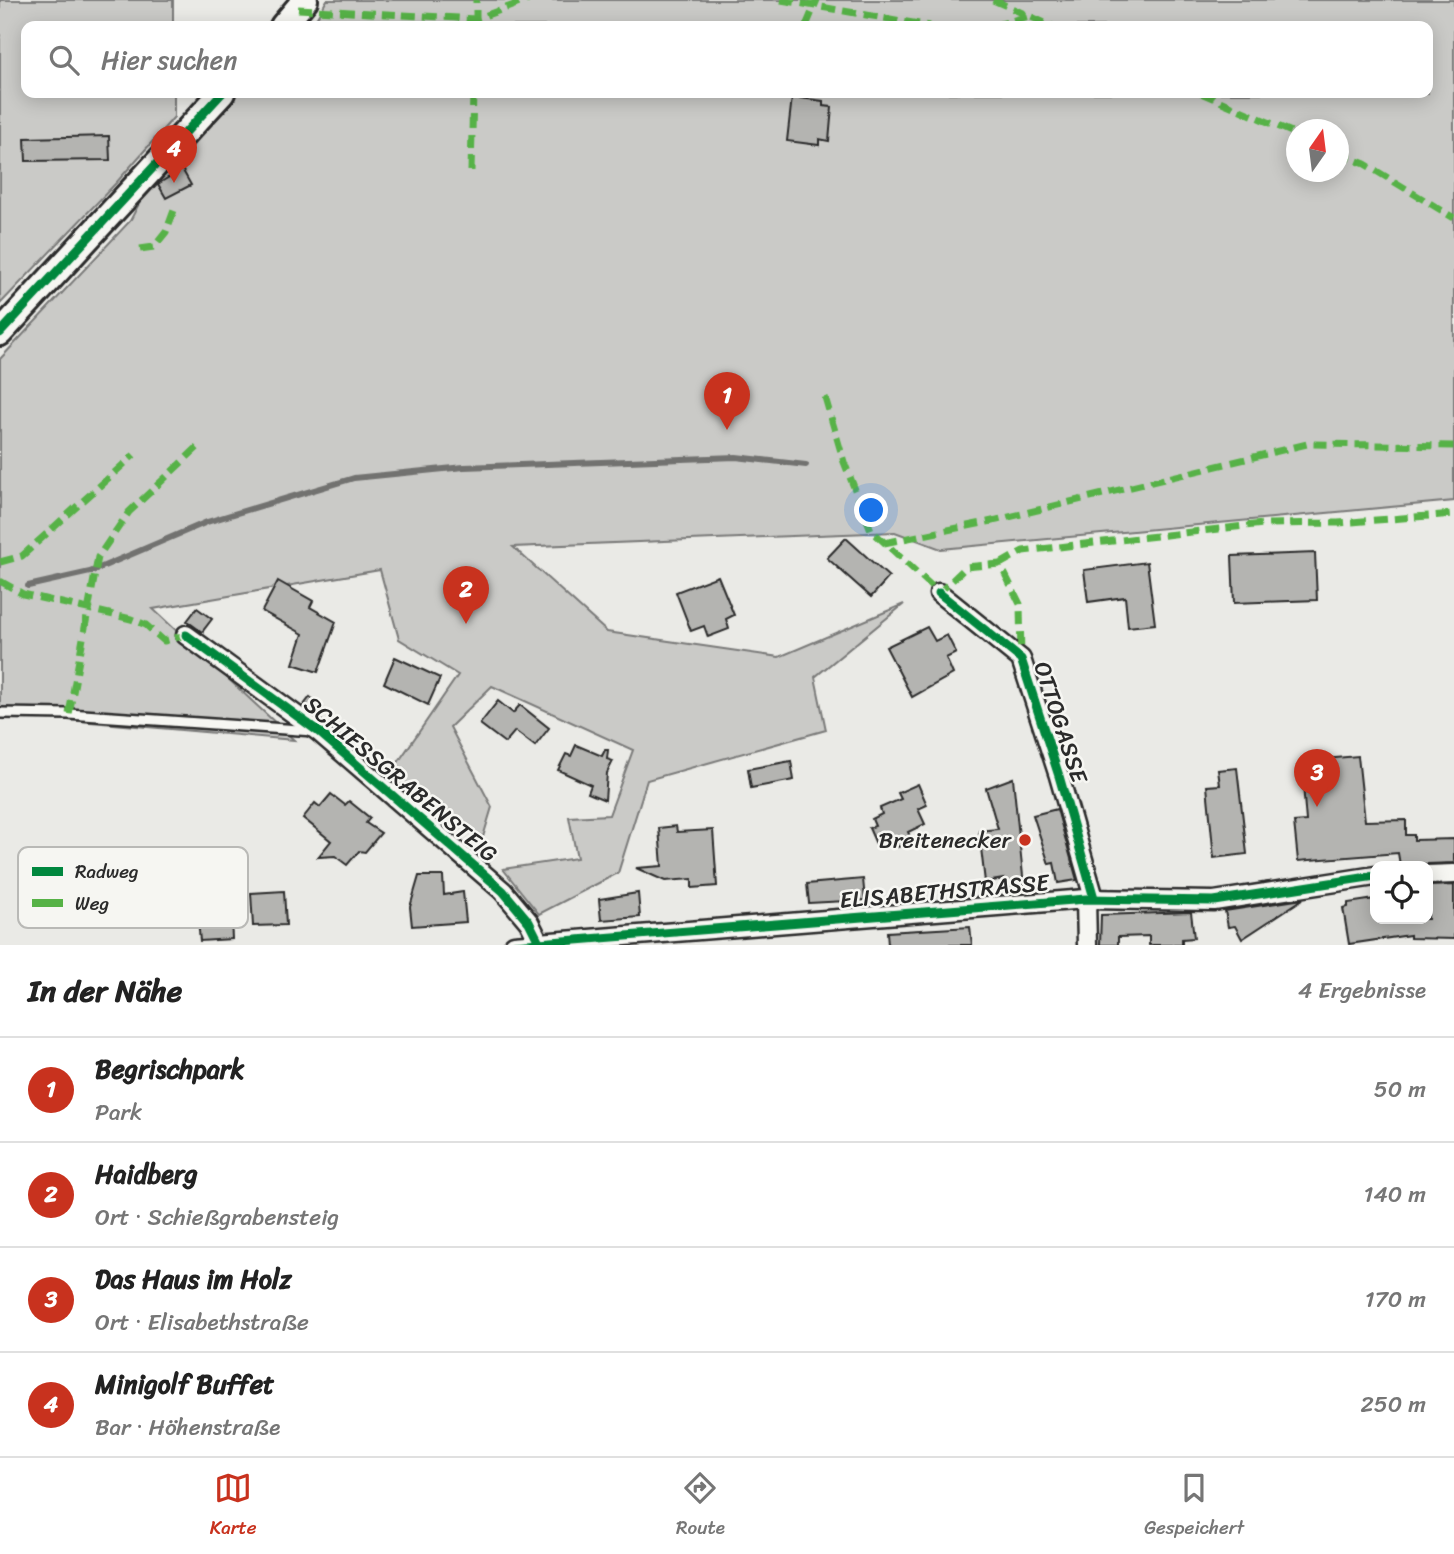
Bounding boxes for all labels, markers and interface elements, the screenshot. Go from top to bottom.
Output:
search box [21,21,1433,98]
text: Hier suchen [101,37,237,83]
icon: search [45,41,83,79]
north arrow [1286,119,1349,182]
pin: 4 [151,125,197,183]
pin: 1 [704,372,750,430]
your location [854,493,888,527]
pin: 2 [443,566,489,624]
street label: OTTOGASSE [1022,656,1100,789]
street label: SCHIESSGRABENSTEIG [294,685,507,873]
pin: 3 [1294,749,1340,807]
place label: Breitenecker [878,820,1013,861]
marker: Breitenecker [1017,832,1033,848]
legend [18,847,248,928]
text: Radweg [75,855,139,888]
map controls [1370,861,1433,924]
button: locate [1370,861,1433,924]
street label: ELISABETHSTRASSE [838,862,1052,921]
text: Weg [75,887,109,920]
text: In der Nähe [28,964,182,1018]
text: 4 Ergebnisse [1298,970,1426,1011]
text: Begrischpark [95,1046,244,1092]
text: 1 [46,1069,56,1110]
text: 50 m [1374,1069,1426,1110]
text: Park [95,1092,142,1133]
text: Haidberg [95,1151,198,1197]
text: 2 [44,1174,58,1215]
text: 140 m [1364,1174,1426,1215]
text: Ort · Schießgrabensteig [95,1197,339,1238]
text: Das Haus im Holz [95,1256,292,1302]
text: 3 [45,1279,57,1320]
text: 170 m [1365,1279,1426,1320]
text: Ort · Elisabethstraße [95,1302,309,1343]
text: Minigolf Buffet [95,1361,274,1407]
text: 4 [44,1384,58,1425]
text: 250 m [1360,1384,1426,1425]
text: Bar · Höhenstraße [95,1407,280,1448]
tab: Karte [210,1469,257,1544]
tab: Route [676,1469,725,1544]
tab: Gespeichert [1144,1469,1244,1544]

